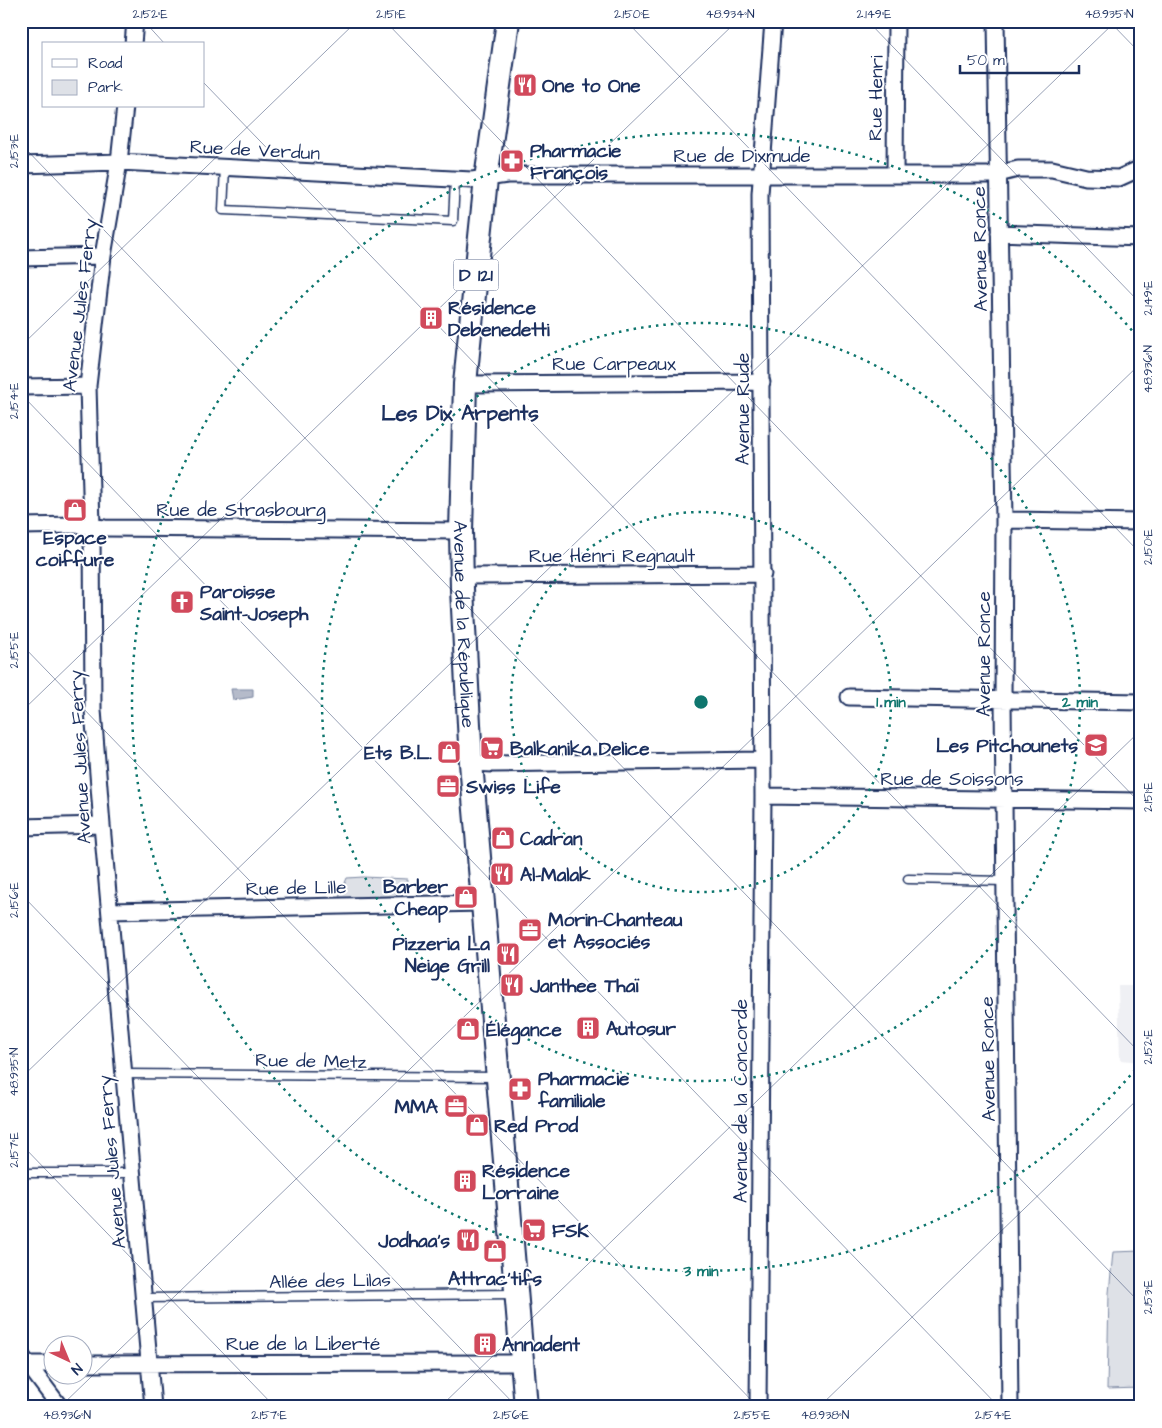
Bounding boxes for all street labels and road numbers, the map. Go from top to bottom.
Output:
street label: Rue Henri [862,55,891,141]
street label: Rue de Verdun [189,134,321,167]
street label: Rue de Dixmude [673,143,811,170]
street label: Avenue Ronce [966,186,995,312]
street label: Avenue Jules Ferry [56,216,106,393]
road number: D 121 [454,260,498,290]
street label: Rue Carpeaux [552,351,676,378]
street label: Avenue Rude [730,353,757,465]
street label: Rue de Strasbourg [156,497,326,525]
street label: Avenue de la République [446,520,481,729]
street label: Rue Henri Regnault [529,543,696,571]
street label: Avenue Ronce [971,591,998,717]
street label: Avenue Jules Ferry [62,669,100,845]
street label: Rue de Soissons [880,766,1024,793]
street label: Rue de Lille [245,874,347,903]
street label: Avenue Ronce [974,996,1003,1122]
street label: Avenue de la Concorde [728,999,755,1203]
street label: Rue de Metz [255,1047,368,1076]
street label: Avenue Jules Ferry [91,1073,135,1250]
street label: Allée des Lilas [269,1267,391,1296]
street label: Rue de la Liberté [226,1331,380,1358]

